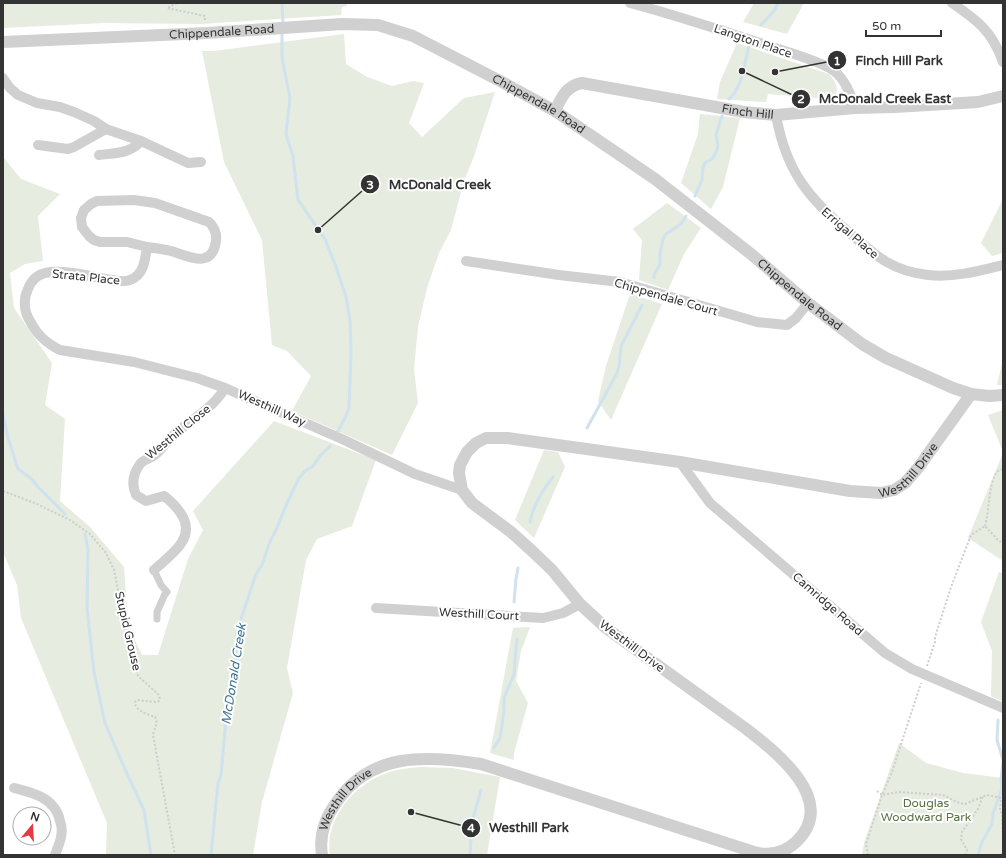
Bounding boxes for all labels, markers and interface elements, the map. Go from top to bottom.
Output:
scale bar [866,12,941,38]
text: 50 m [872,19,901,33]
street label: Langton Place [712,21,794,61]
street label: Chippendale Road [169,22,275,42]
callout: Finch Hill Park [827,48,951,73]
text: Finch Hill Park [855,53,943,69]
text: 1 [833,54,841,68]
street label: Chippendale Road [490,71,588,136]
callout: McDonald Creek East [791,86,959,111]
text: McDonald Creek East [819,91,951,107]
text: 2 [797,92,805,106]
street label: Finch Hill [721,101,774,122]
callout: McDonald Creek [360,172,499,197]
text: McDonald Creek [389,177,491,193]
text: 3 [366,178,374,192]
street label: Errigal Place [819,204,882,262]
street label: Chippendale Road [755,256,845,333]
street label: Strata Place [51,266,121,288]
street label: Chippendale Court [613,276,720,319]
street label: Westhill Way [236,387,309,429]
street label: Westhill Close [143,401,213,462]
street label: Westhill Drive [877,440,941,500]
street label: Camridge Road [790,570,866,638]
street label: Stupid Grouse [112,590,144,672]
street label: Westhill Court [439,605,520,623]
street label: Westhill Drive [597,617,667,675]
water label: McDonald Creek [218,621,250,726]
street label: Westhill Drive [316,765,374,832]
park label: Douglas Woodward Park [881,796,972,824]
north arrow [12,806,52,846]
text: N [29,809,41,825]
callout: Westhill Park [461,815,577,840]
text: Westhill Park [489,820,569,836]
text: 4 [467,821,475,835]

